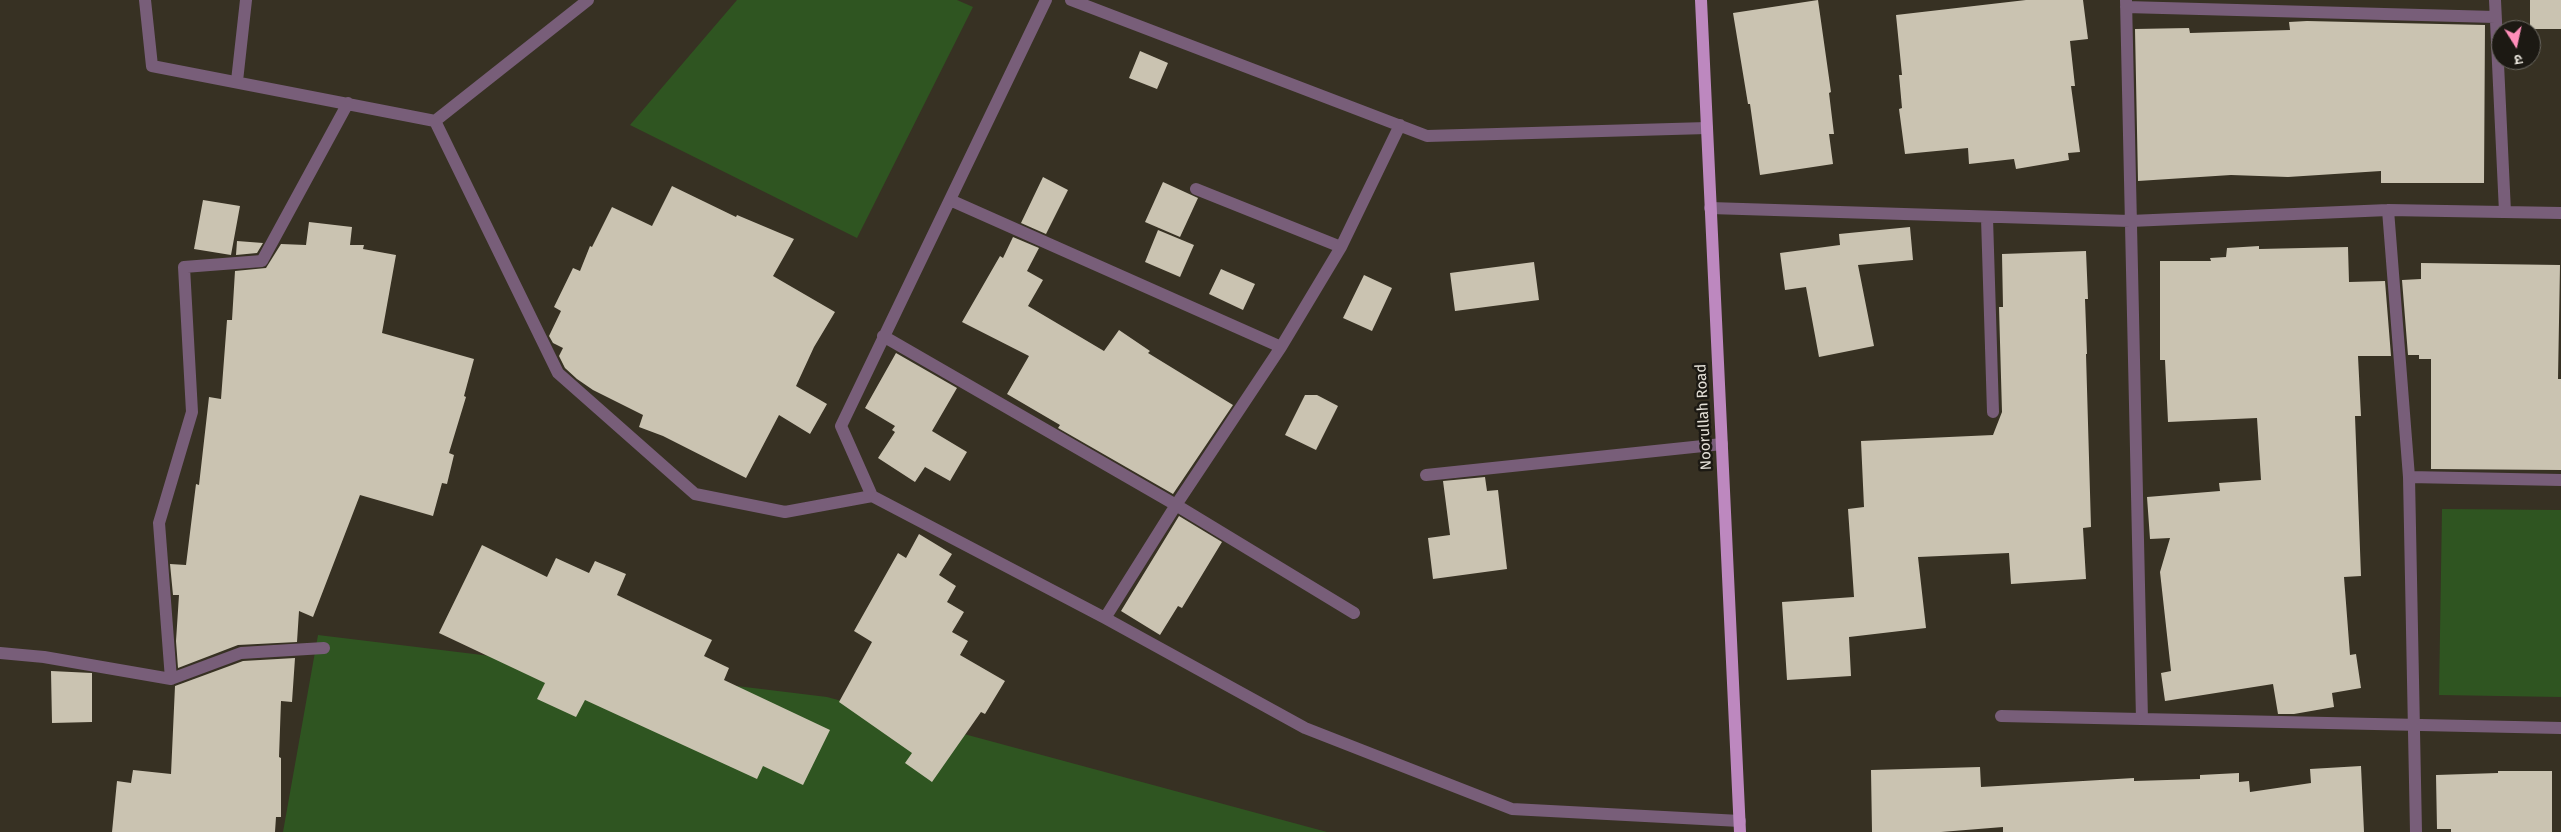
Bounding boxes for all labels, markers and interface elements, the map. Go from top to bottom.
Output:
north arrow [2491,20,2541,70]
text: उ [2513,50,2524,68]
street label: Noorullah Road [1692,363,1716,471]

